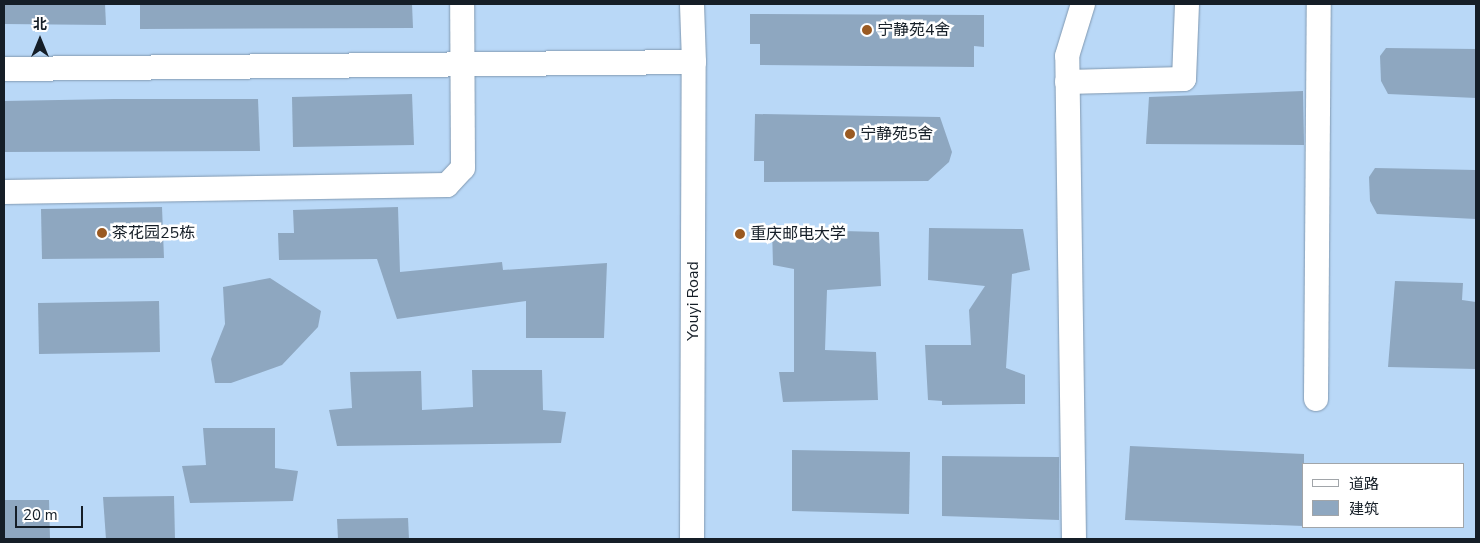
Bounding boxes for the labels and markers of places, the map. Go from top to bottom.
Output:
place label: 宁静苑4舍 [877,20,951,40]
marker: 宁静苑4舍 [861,24,873,36]
place label: 宁静苑5舍 [860,124,934,144]
marker: 宁静苑5舍 [844,128,856,140]
place label: 茶花园25栋 [112,223,195,243]
place label: 重庆邮电大学 [750,224,846,244]
marker: 茶花园25栋 [96,227,108,239]
marker: 重庆邮电大学 [734,228,746,240]

